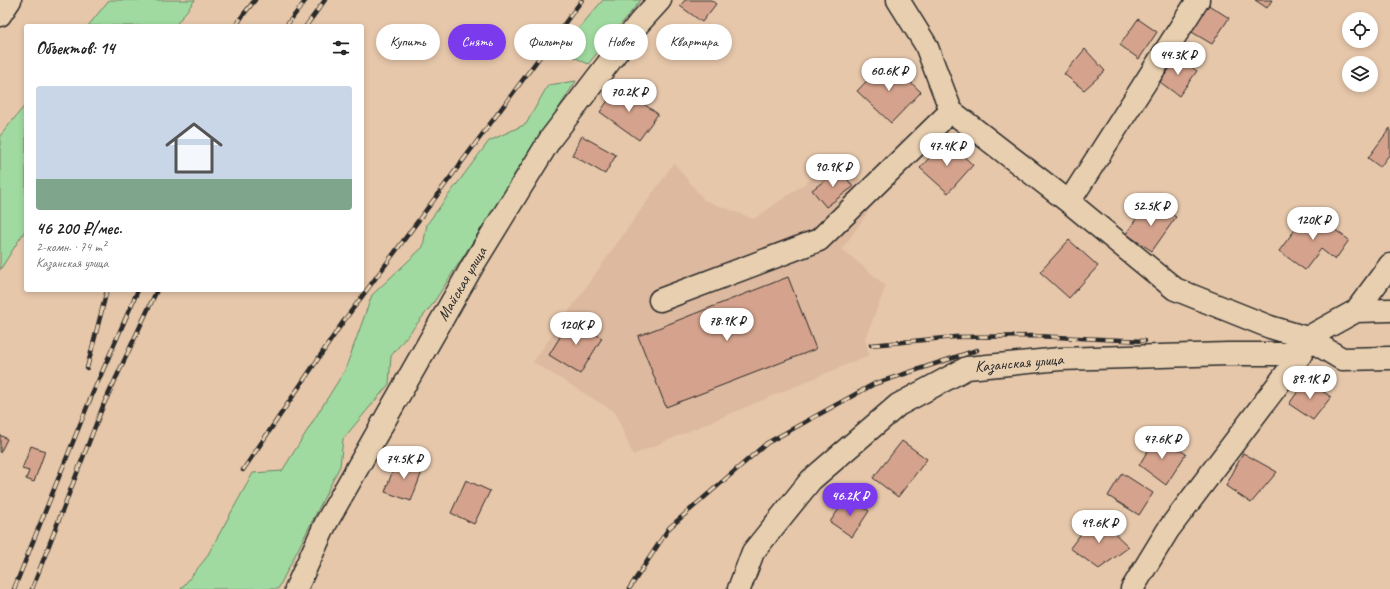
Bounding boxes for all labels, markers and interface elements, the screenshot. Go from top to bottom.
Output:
map controls [1342,12,1378,92]
button: locate [1342,12,1378,48]
chip: Купить [376,24,440,60]
chip: Снять [448,24,506,60]
chip: Фильтры [514,24,586,60]
chip: Новое [594,24,648,60]
chip: Квартира [656,24,732,60]
icon: filters [330,37,352,59]
text: Объектов: 14 [36,38,115,59]
pin: 44.3K ₽ [1141,42,1215,76]
text: 44.3K ₽ [1160,47,1196,63]
button: layers [1342,56,1378,92]
pin: 60.6K ₽ [852,58,926,92]
text: 60.6K ₽ [870,63,908,79]
pin: 70.2K ₽ [592,79,666,113]
text: 70.2K ₽ [611,84,647,100]
icon: home [158,112,230,184]
pin: 47.4K ₽ [910,133,984,167]
text: 47.4K ₽ [929,138,965,154]
pin: 90.9K ₽ [796,154,870,188]
text: 90.9K ₽ [815,159,851,175]
pin: 52.5K ₽ [1114,193,1188,227]
text: 52.5K ₽ [1133,198,1169,214]
pin: 120K ₽ [1280,207,1346,241]
text: 120K ₽ [1296,212,1330,228]
text: 46 200 ₽/мес. [36,218,122,239]
text: 2-комн. · 74 m² [36,239,106,255]
street label: Майская улица [433,242,492,325]
text: Казанская улица [36,255,108,271]
pin: 78.9K ₽ [690,308,764,342]
pin: 120K ₽ [543,312,609,346]
text: 78.9K ₽ [709,313,745,329]
text: 120K ₽ [559,317,593,333]
street label: Казанская улица [974,349,1065,377]
pin: 89.1K ₽ [1273,366,1347,400]
text: 89.1K ₽ [1292,371,1328,387]
pin: 47.6K ₽ [1125,426,1199,460]
text: 47.6K ₽ [1144,431,1180,447]
pin: 74.5K ₽ [367,446,441,480]
text: 74.5K ₽ [386,451,422,467]
pin: 46.2K ₽ [813,483,887,517]
text: 46.2K ₽ [832,488,868,504]
pin: 49.6K ₽ [1062,510,1136,544]
text: 49.6K ₽ [1081,515,1117,531]

